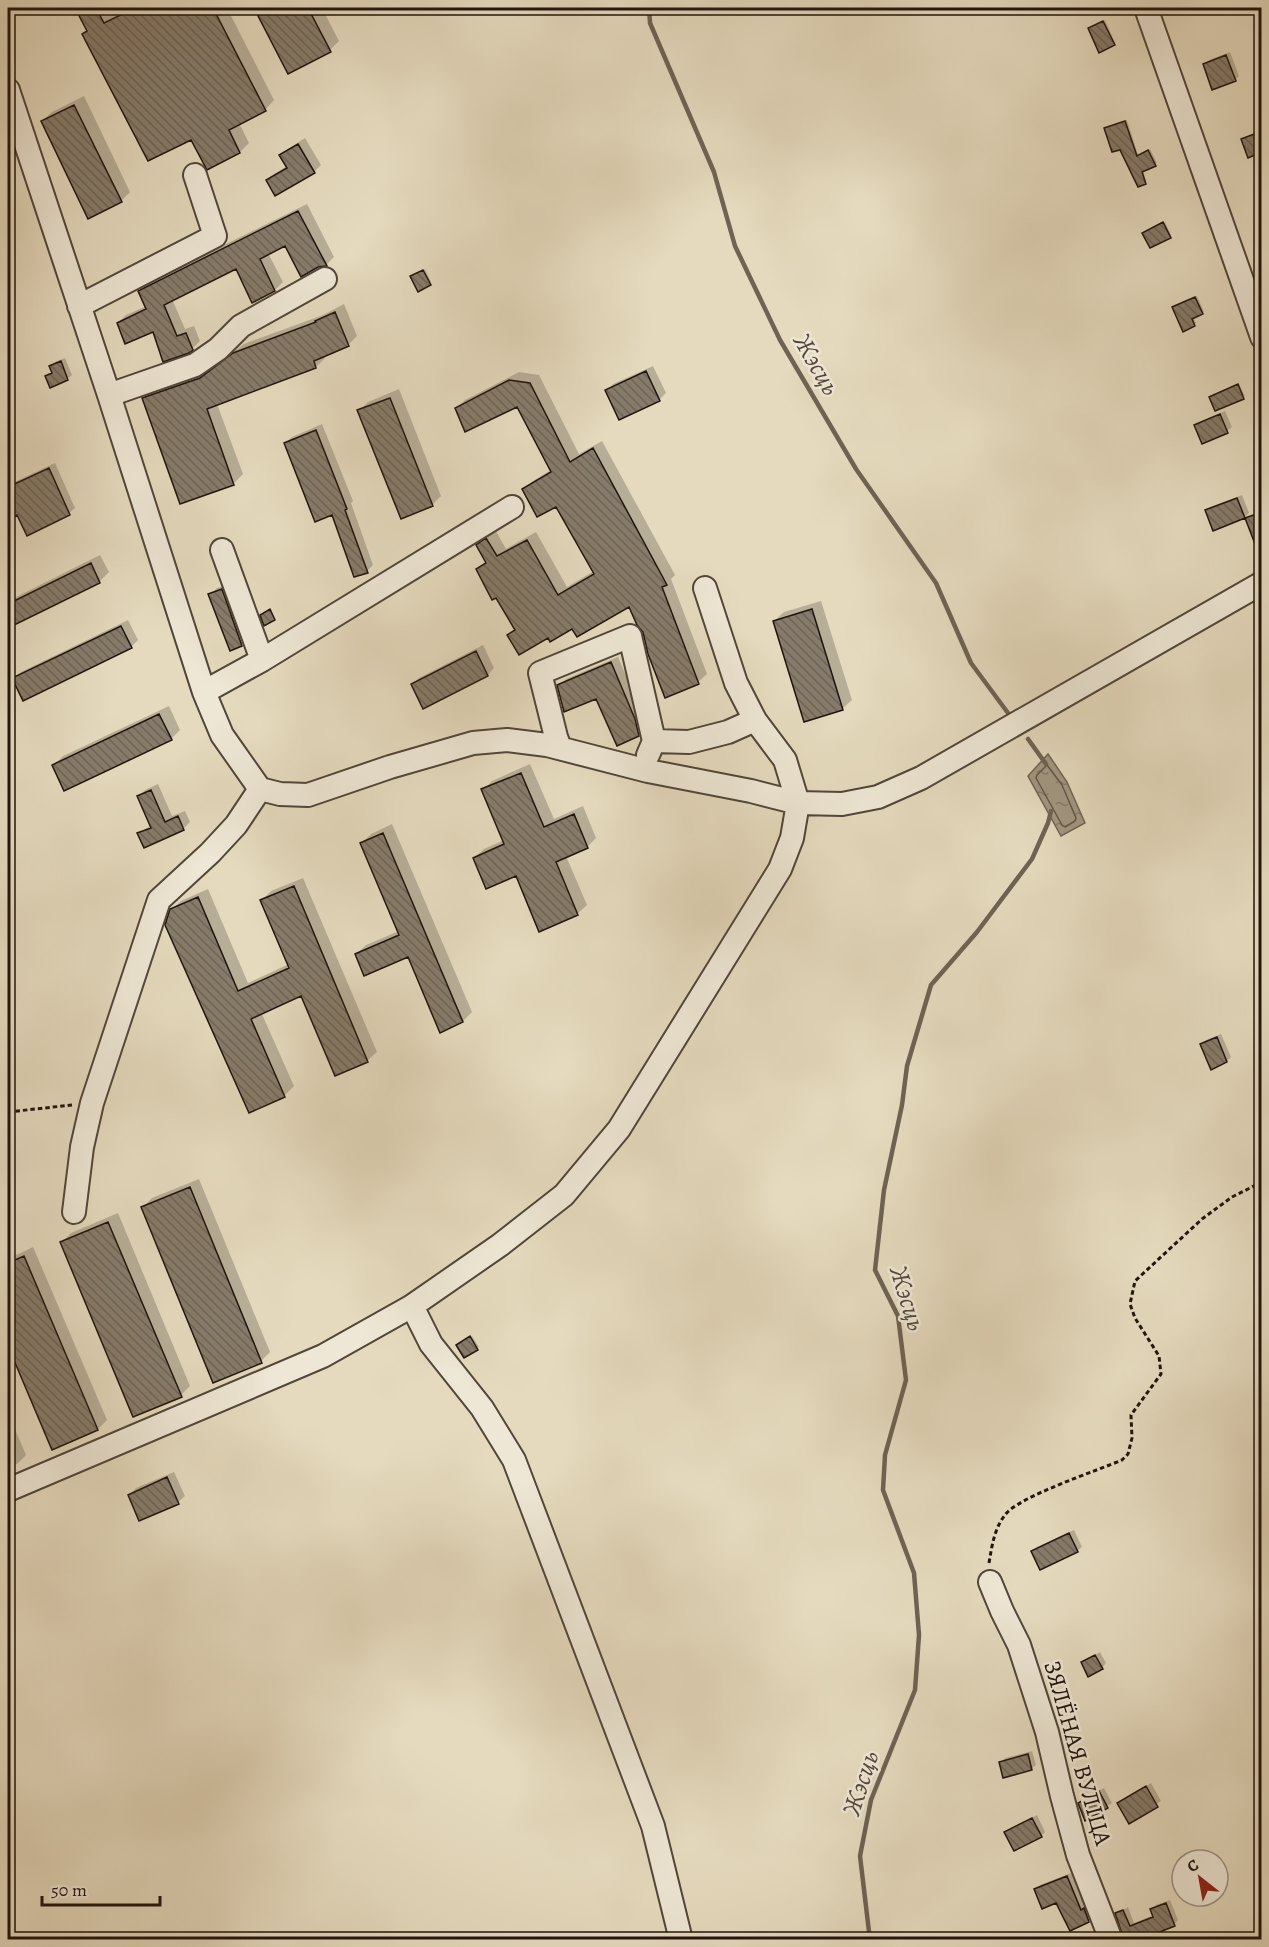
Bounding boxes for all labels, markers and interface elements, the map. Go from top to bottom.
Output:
water label: Жэсць [784,326,848,402]
water label: Жэсць [881,1260,934,1335]
street label: ЗЯЛЁНАЯ ВУЛІЦА [1036,1657,1120,1850]
water label: Жэсць [833,1746,887,1821]
north arrow [1170,1848,1230,1908]
text: С [1183,1854,1203,1878]
scale bar [42,1869,160,1907]
text: 50 m [51,1878,87,1902]

